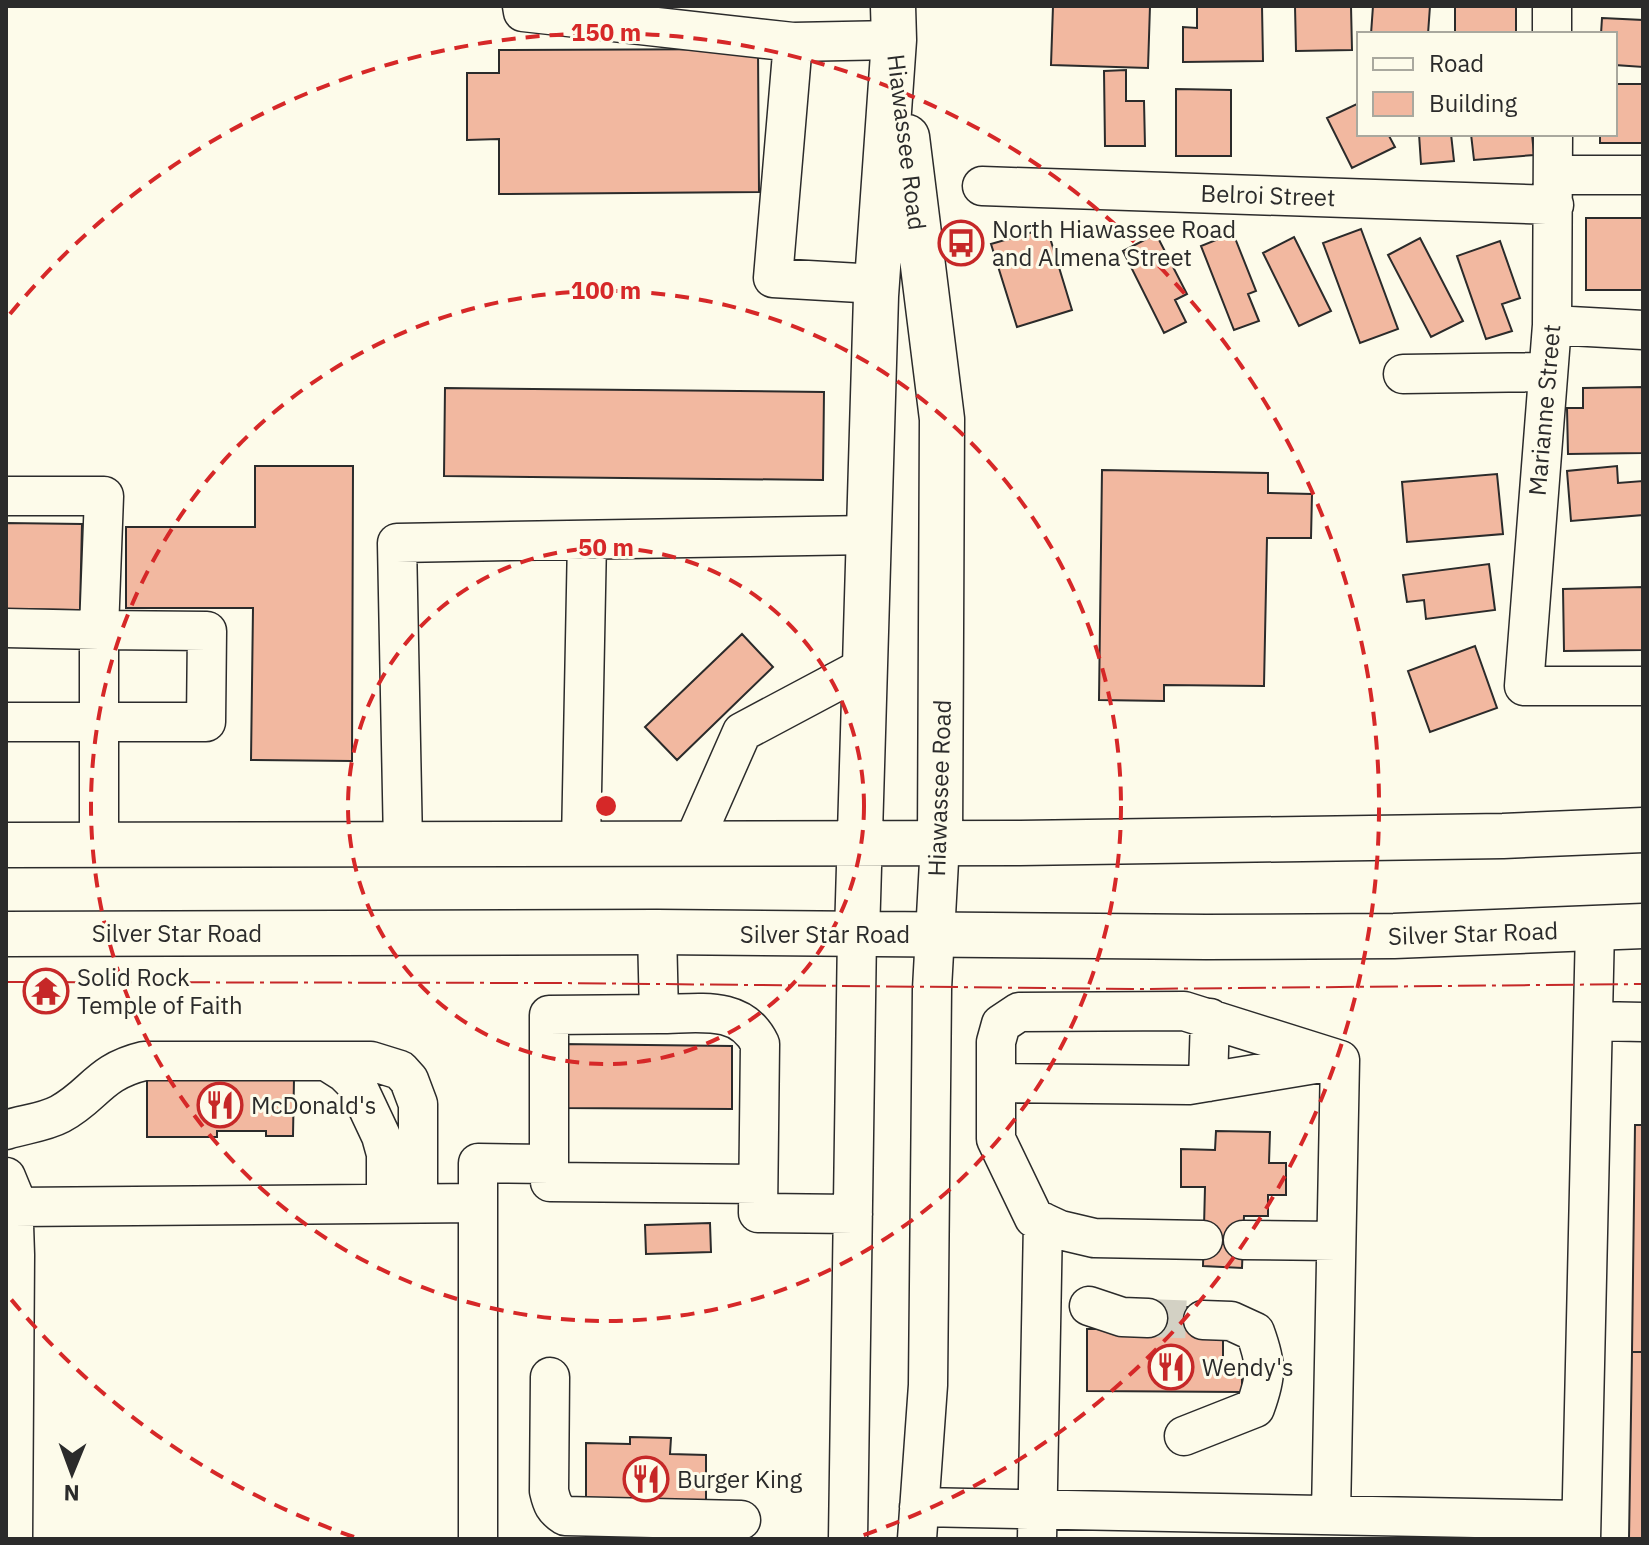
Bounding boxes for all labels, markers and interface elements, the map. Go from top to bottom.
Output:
text: 150 m [571,16,641,48]
legend [1357,32,1617,136]
text: Road [1429,47,1484,79]
street label: Hiawassee Road [880,52,934,232]
text: Building [1429,87,1517,119]
street label: Belroi Street [1200,177,1336,213]
place label: North Hiawassee Road and Almena Street [992,213,1236,273]
bus stop icon: North Hiawassee Road and Almena Street [937,219,985,267]
text: 100 m [571,274,641,306]
street label: Marianne Street [1521,323,1567,497]
text: 50 m [578,531,634,563]
street label: Hiawassee Road [920,699,958,877]
centre of rings [592,792,620,820]
street label: Silver Star Road [1387,914,1559,952]
street label: Silver Star Road [92,917,262,949]
street label: Silver Star Road [740,918,910,950]
place label: Solid Rock Temple of Faith [77,961,243,1021]
temple icon: Solid Rock Temple of Faith [22,967,70,1015]
restaurant icon: McDonald's [196,1081,244,1129]
place label: McDonald's [251,1089,377,1121]
restaurant icon: Wendy's [1147,1343,1195,1391]
place label: Wendy's [1202,1351,1294,1383]
north arrow [32,1433,112,1513]
restaurant icon: Burger King [622,1455,670,1503]
place label: Burger King [677,1463,803,1495]
text: N [63,1479,80,1508]

